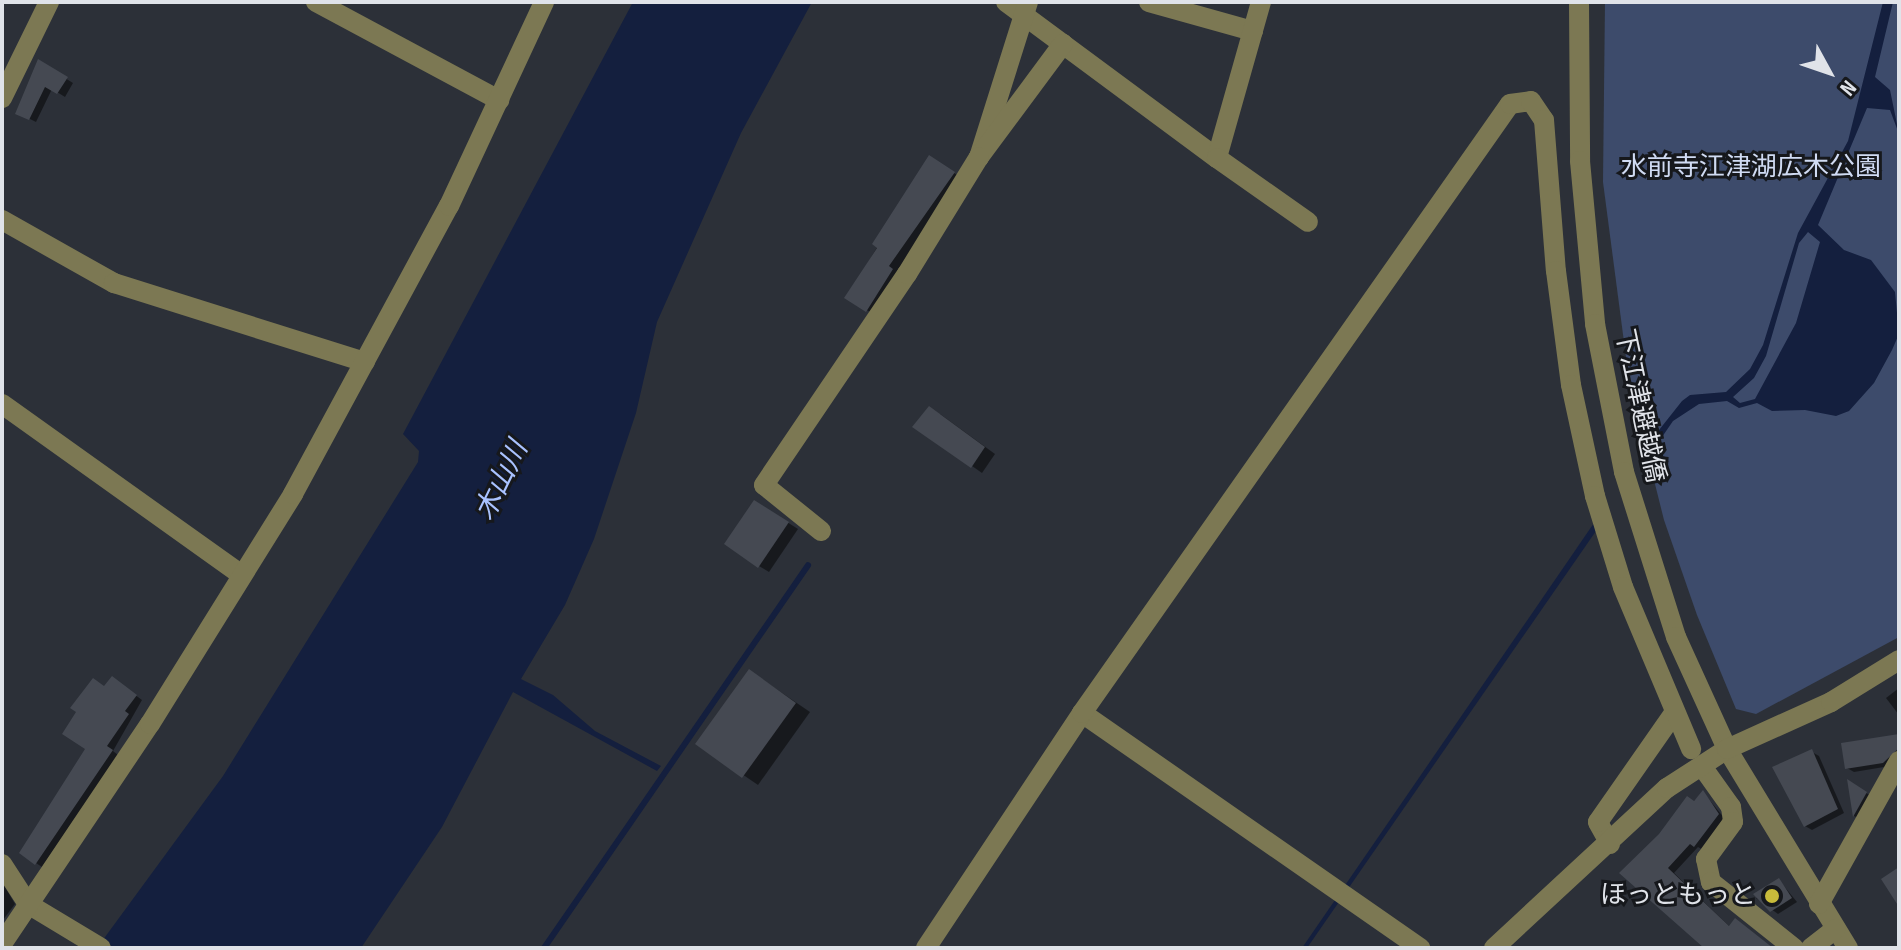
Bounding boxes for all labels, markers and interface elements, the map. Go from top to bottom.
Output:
north arrow [1789,32,1869,112]
text: N [1834,75,1862,101]
park label: 水前寺江津湖広木公園 [1621,152,1881,184]
street label: 下江津避越僑 [1608,326,1670,486]
water label: 木山川 [468,436,536,526]
place label: ほっともっと [1600,880,1756,912]
marker: ほっともっと [1763,887,1781,905]

